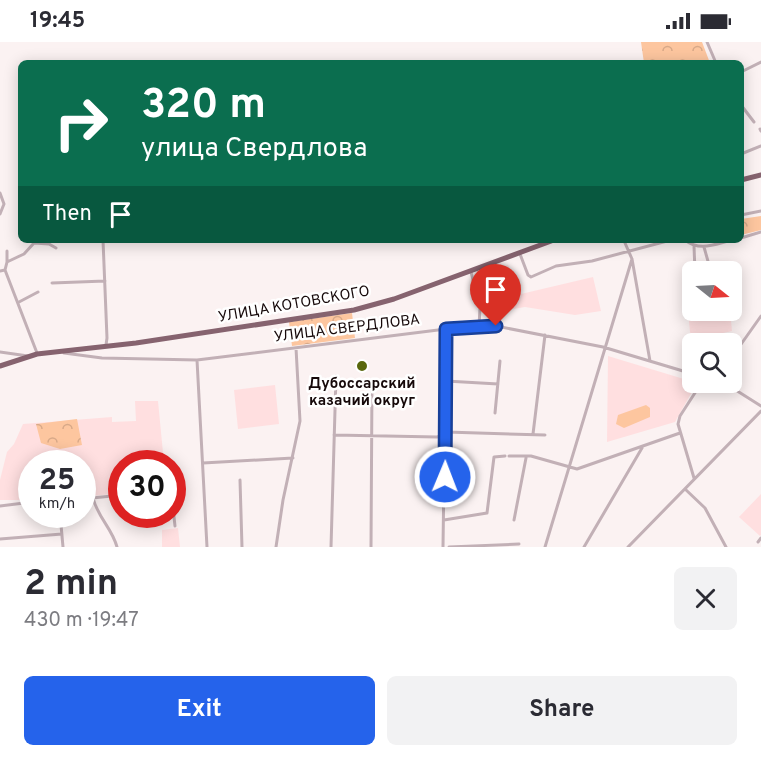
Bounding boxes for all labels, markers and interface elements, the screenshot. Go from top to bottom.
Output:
text: 19:45 [30,8,85,35]
text: 320 m [141,80,266,133]
icon: right [42,84,120,162]
text: улица Свердлова [141,132,367,166]
icon: arrive [104,198,137,231]
text: Then [42,201,92,228]
north arrow [682,261,742,321]
map controls [682,261,742,393]
pin [470,264,521,326]
icon: arrive [479,273,512,306]
street label: УЛИЦА КОТОВСКОГО [217,282,371,328]
street label: УЛИЦА СВЕРДЛОВА [273,311,421,347]
button: search [682,333,742,393]
marker: Дубоссарский казачий округ [355,359,369,373]
place label: Дубоссарский казачий округ [308,375,416,411]
position arrow [413,445,477,509]
speed limit sign: 30 [108,450,186,528]
text: 25 [39,463,75,500]
text: km/h [39,495,75,514]
text: 2 min [24,562,118,608]
button: close [674,567,737,630]
text: 430 m · 19:47 [24,608,139,634]
button: Exit [24,676,375,745]
button: Share [387,676,737,745]

